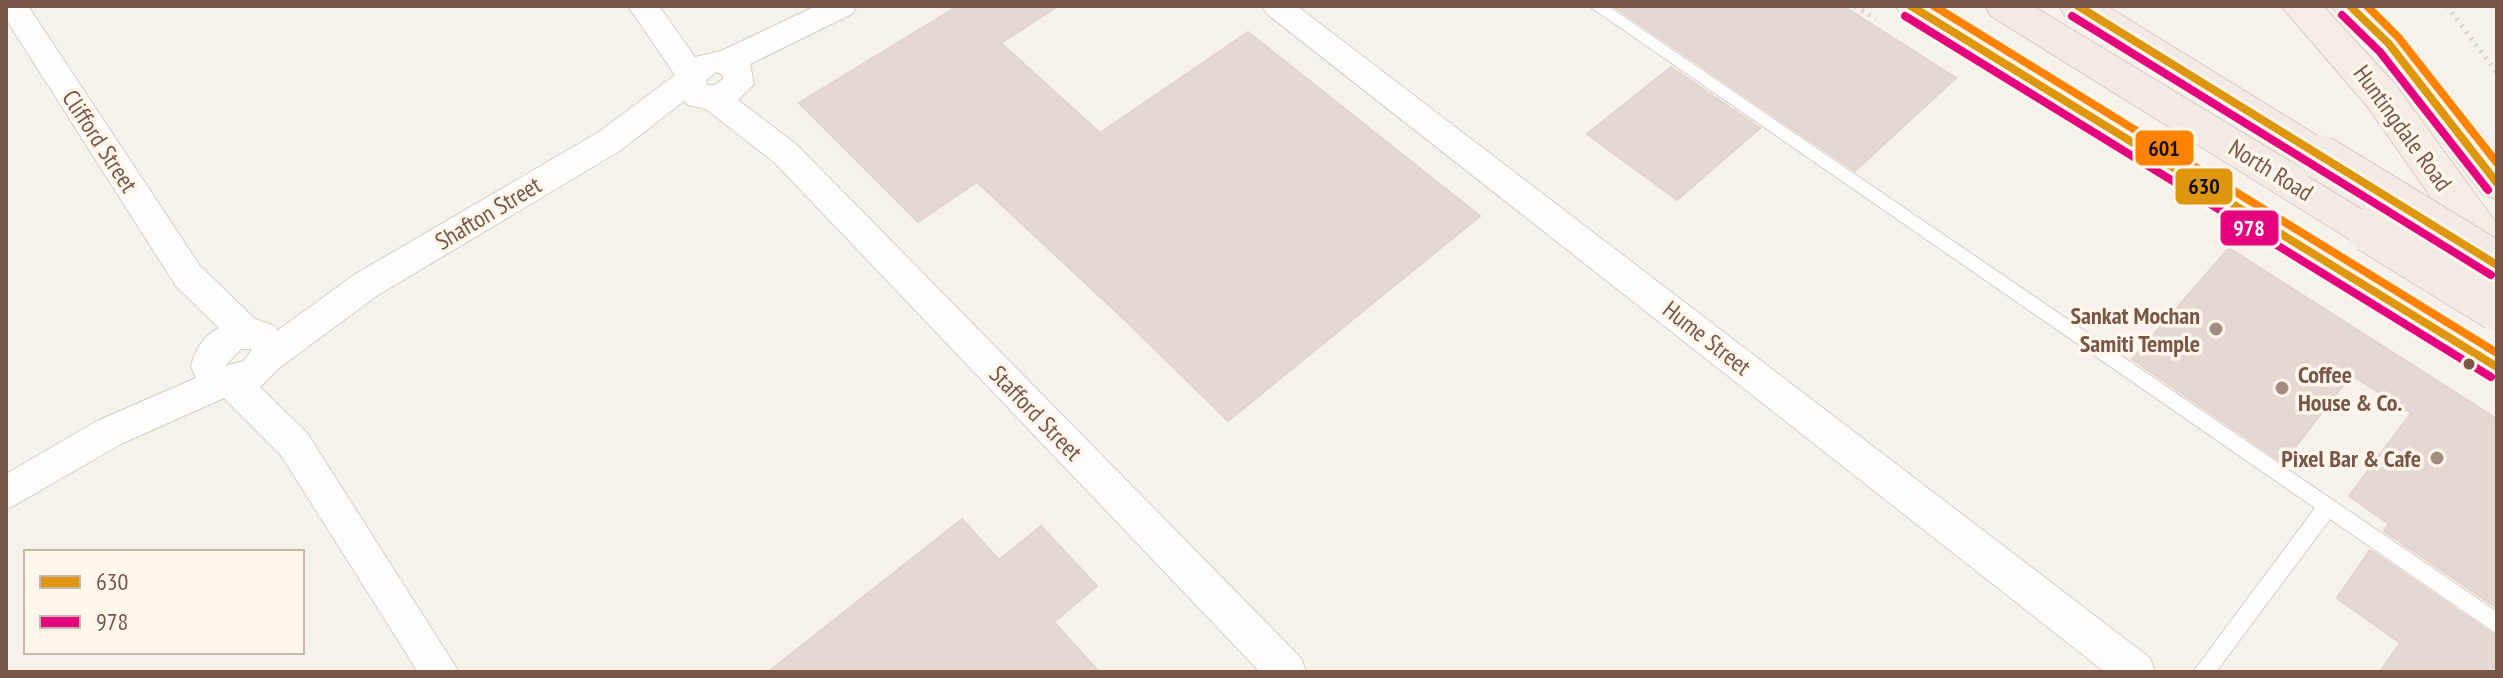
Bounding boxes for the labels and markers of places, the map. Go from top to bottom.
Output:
place label: Sankat Mochan Samiti Temple [2071,300,2200,359]
marker: Sankat Mochan Samiti Temple [2207,320,2225,338]
unlabelled marker [2461,356,2477,372]
place label: Coffee House & Co. [2298,359,2402,418]
marker: Coffee House & Co. [2273,379,2291,397]
place label: Pixel Bar & Cafe [2281,443,2421,474]
marker: Pixel Bar & Cafe [2428,449,2446,467]

